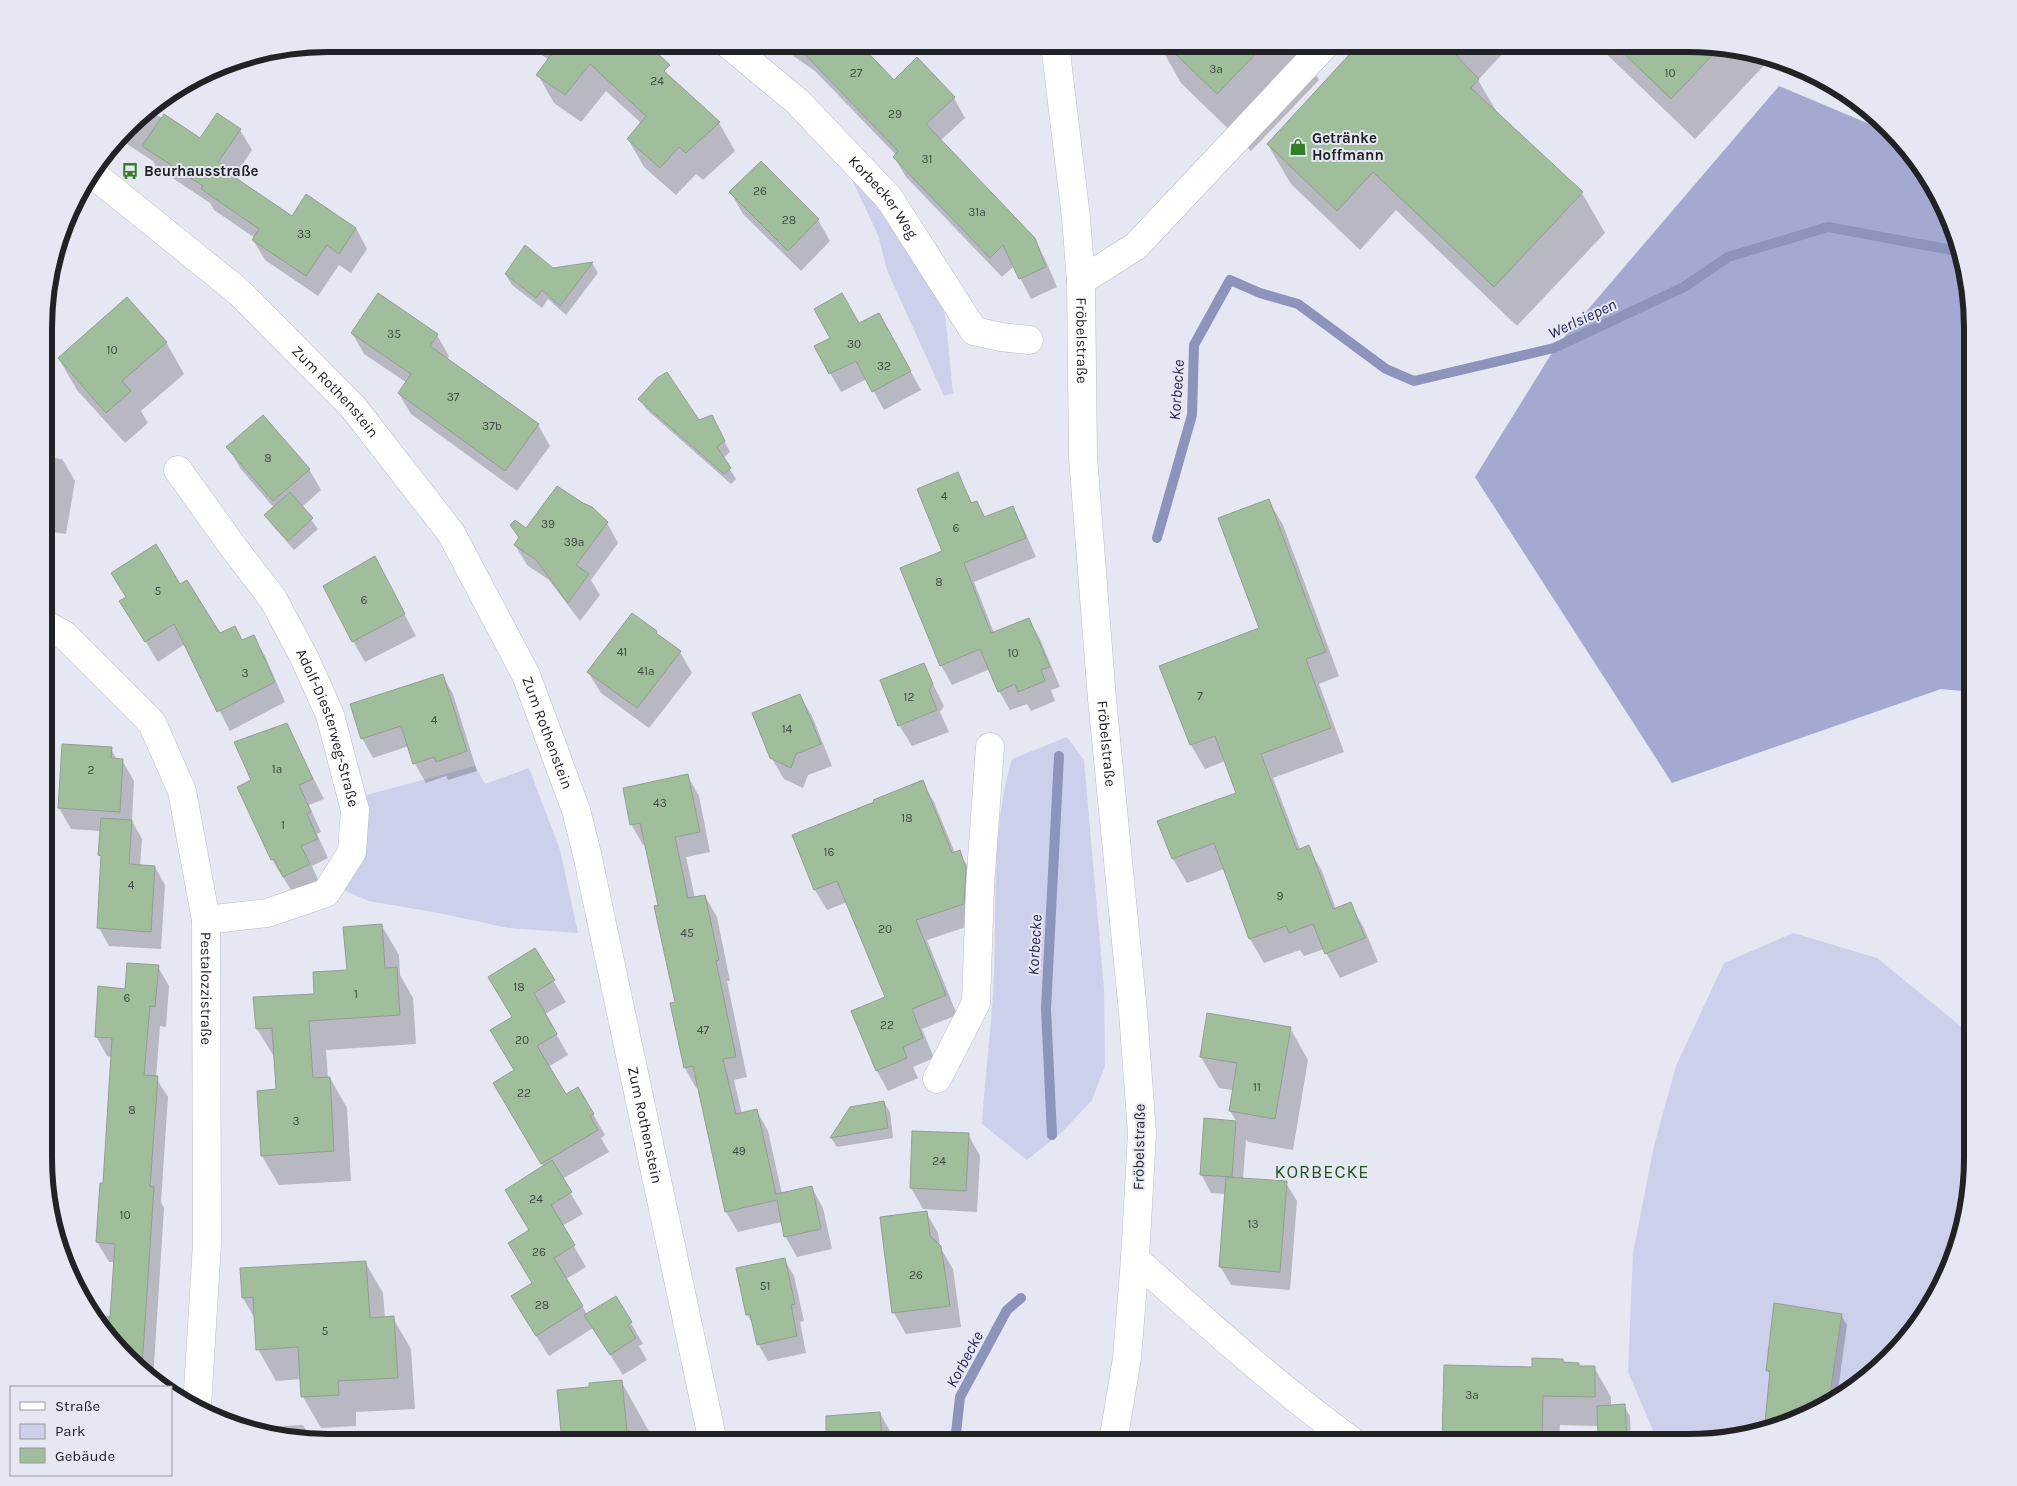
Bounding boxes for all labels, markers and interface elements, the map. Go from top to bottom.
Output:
house number: 3a [1209,62,1223,76]
house number: 27 [850,66,863,80]
house number: 10 [1664,66,1676,80]
house number: 24 [650,74,664,88]
house number: 29 [888,107,902,121]
place label: Getränke Hoffmann [1312,129,1384,164]
shop icon: Getränke Hoffmann [1288,137,1308,157]
street label: Korbecker Weg [845,152,922,242]
house number: 31 [921,152,933,166]
bus stop icon: Beurhausstraße [120,161,140,181]
place label: Beurhausstraße [144,162,259,180]
house number: 26 [753,184,767,198]
house number: 31a [968,205,986,219]
house number: 28 [782,213,796,227]
house number: 33 [297,227,311,241]
water label: Werlsiepen [1545,294,1619,343]
street label: Fröbelstraße [1072,297,1091,384]
house number: 35 [387,327,401,341]
house number: 30 [847,337,861,351]
street label: Zum Rothenstein [288,342,382,441]
house number: 10 [106,343,118,357]
water label: Korbecke [1165,358,1188,421]
house number: 32 [877,359,891,373]
house number: 37 [447,390,460,404]
house number: 37b [482,419,502,433]
house number: 8 [264,451,272,465]
house number: 4 [941,489,948,503]
house number: 39 [541,517,555,531]
house number: 6 [953,521,960,535]
house number: 39a [564,535,584,549]
house number: 8 [935,575,943,589]
house number: 5 [155,584,162,598]
house number: 6 [361,593,368,607]
street label: Adolf-Diesterweg-Straße [292,645,363,809]
house number: 41 [617,645,627,659]
house number: 10 [1007,646,1019,660]
house number: 41a [637,664,655,678]
house number: 3 [241,666,249,680]
street label: Zum Rothenstein [518,674,577,792]
house number: 7 [1197,689,1203,703]
house number: 12 [904,690,915,704]
street label: Fröbelstraße [1093,700,1120,787]
house number: 4 [431,713,438,727]
house number: 14 [782,722,793,736]
house number: 1a [272,762,282,776]
house number: 2 [88,763,95,777]
house number: 43 [653,796,667,810]
house number: 18 [901,811,913,825]
house number: 1 [281,818,285,832]
house number: 16 [824,845,835,859]
house number: 4 [128,878,135,892]
house number: 9 [1277,889,1284,903]
water label: Korbecke [1023,914,1046,976]
house number: 20 [878,922,892,936]
house number: 45 [680,926,694,940]
street label: Pestalozzistraße [197,932,215,1045]
house number: 18 [513,980,525,994]
house number: 1 [354,987,358,1001]
house number: 6 [124,991,131,1005]
house number: 22 [880,1018,894,1032]
house number: 47 [697,1023,710,1037]
house number: 20 [515,1033,529,1047]
street label: Zum Rothenstein [624,1065,666,1185]
house number: 11 [1253,1080,1261,1094]
house number: 22 [517,1086,531,1100]
house number: 8 [128,1103,136,1117]
street label: Fröbelstraße [1129,1104,1149,1190]
house number: 3 [292,1114,300,1128]
house number: 49 [732,1144,746,1158]
house number: 24 [932,1154,946,1168]
district label: KORBECKE [1275,1161,1369,1183]
house number: 24 [529,1192,543,1206]
house number: 10 [119,1208,131,1222]
house number: 13 [1247,1217,1259,1231]
house number: 26 [532,1245,546,1259]
house number: 26 [909,1268,923,1282]
house number: 51 [760,1279,770,1293]
house number: 28 [535,1298,549,1312]
house number: 5 [322,1324,329,1338]
water label: Korbecke [942,1327,987,1391]
legend [10,1386,172,1476]
house number: 3a [1465,1388,1479,1402]
text: Straße [55,1397,100,1415]
text: Park [55,1422,85,1440]
text: Gebäude [55,1447,115,1465]

